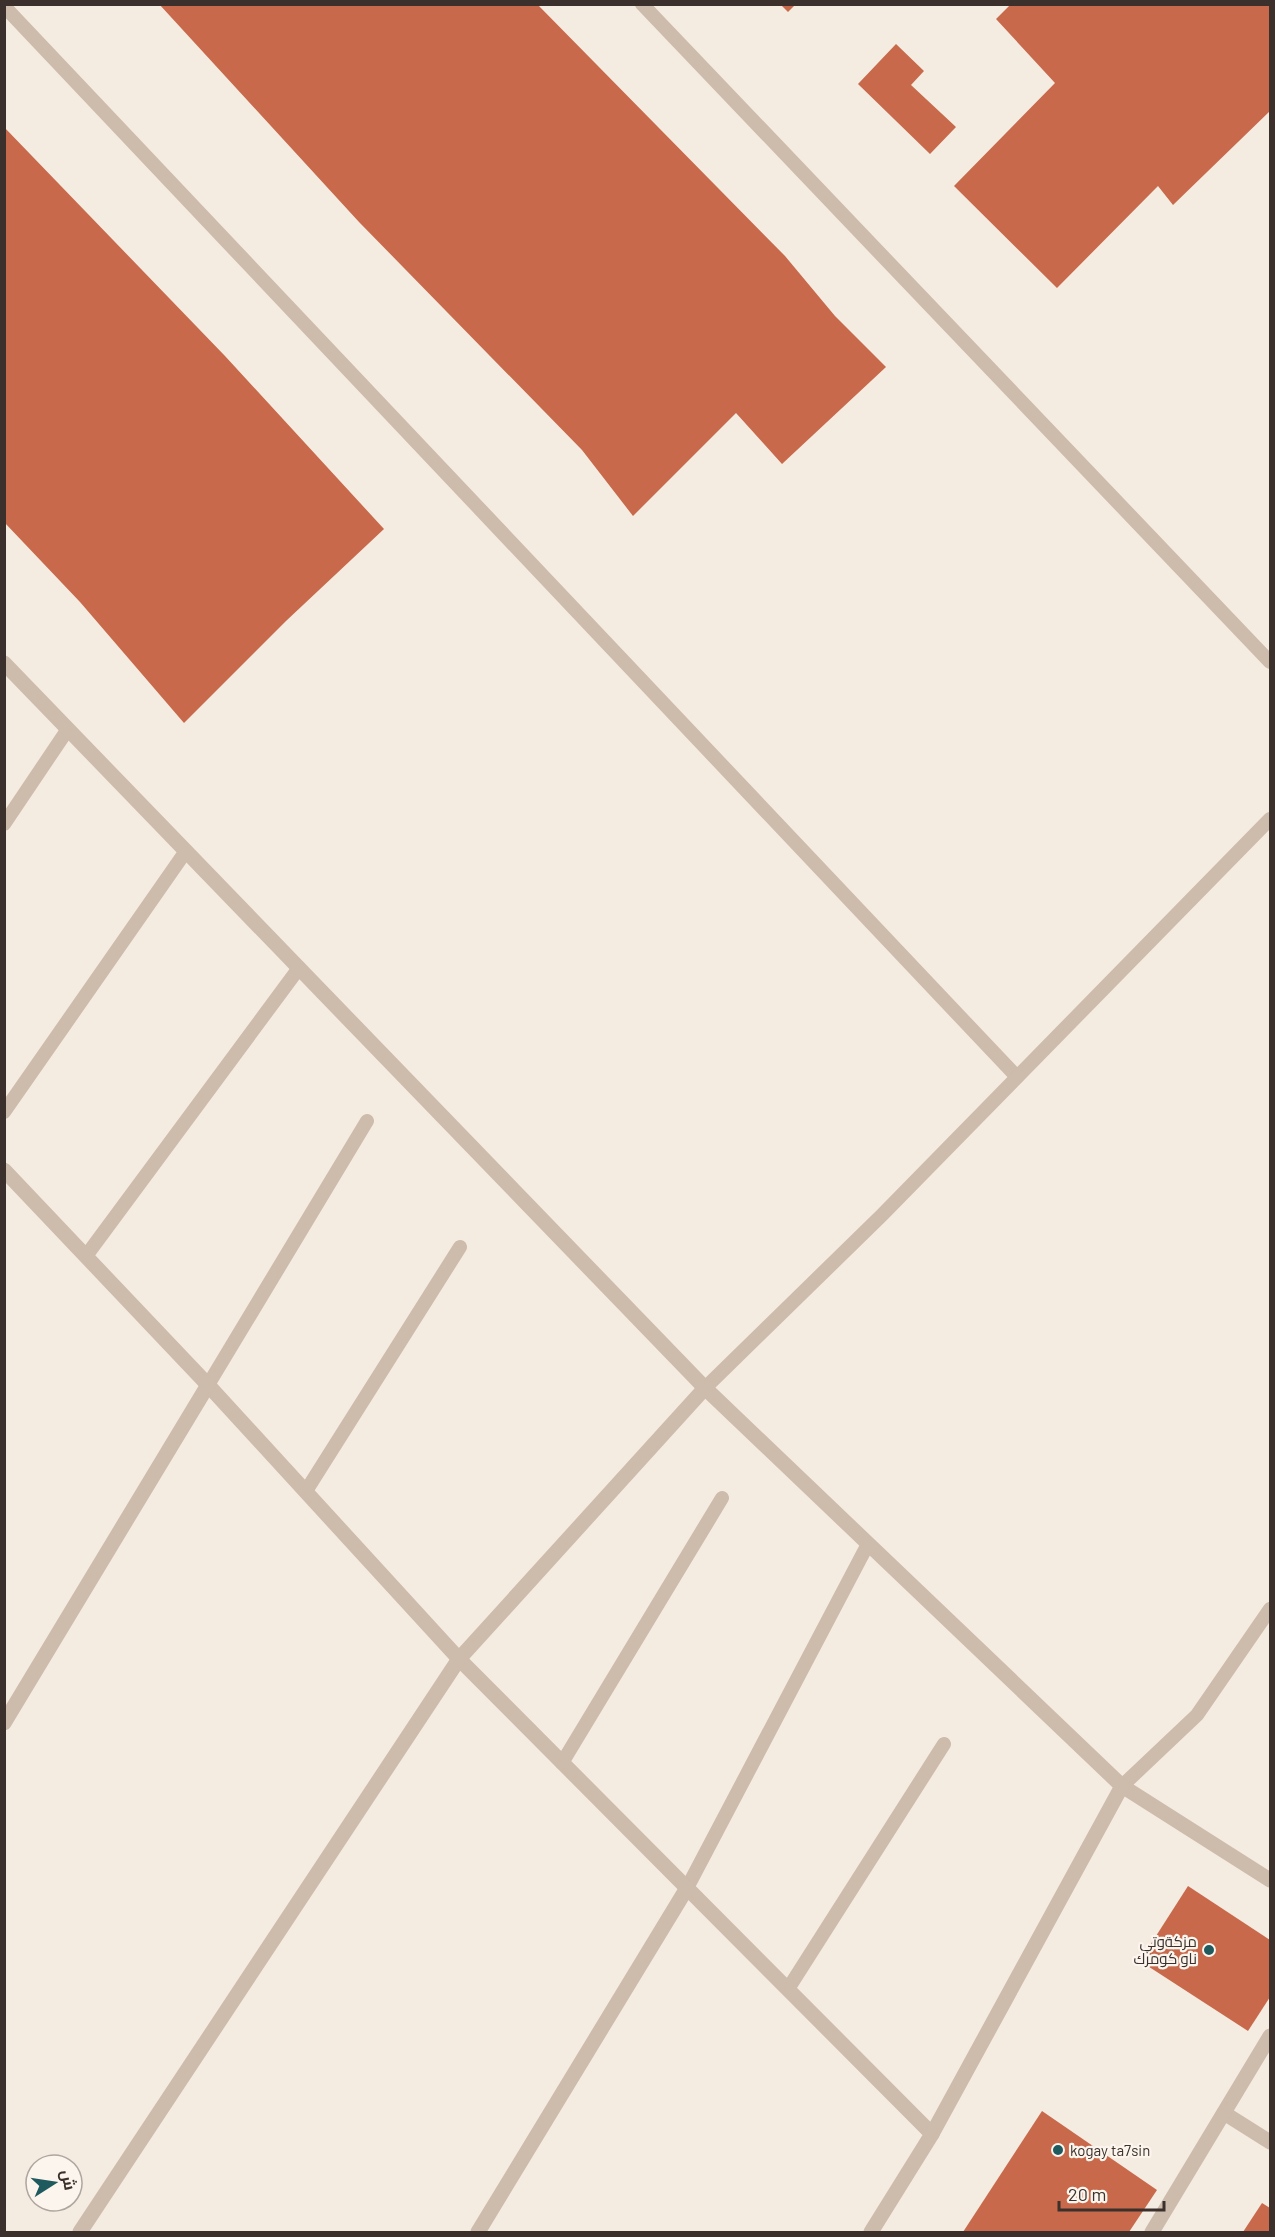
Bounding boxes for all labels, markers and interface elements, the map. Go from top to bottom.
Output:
place label: مزكةوتي ناو كومرك [1133,1932,1197,1968]
marker: مزكةوتي ناو كومرك [1202,1943,1216,1957]
place label: kogay ta7sin [1070,2141,1150,2159]
marker: kogay ta7sin [1051,2143,1065,2157]
north arrow [24,2153,84,2213]
text: ش [57,2168,81,2192]
scale bar [1059,2174,1164,2212]
text: 20 m [1068,2183,1106,2205]

